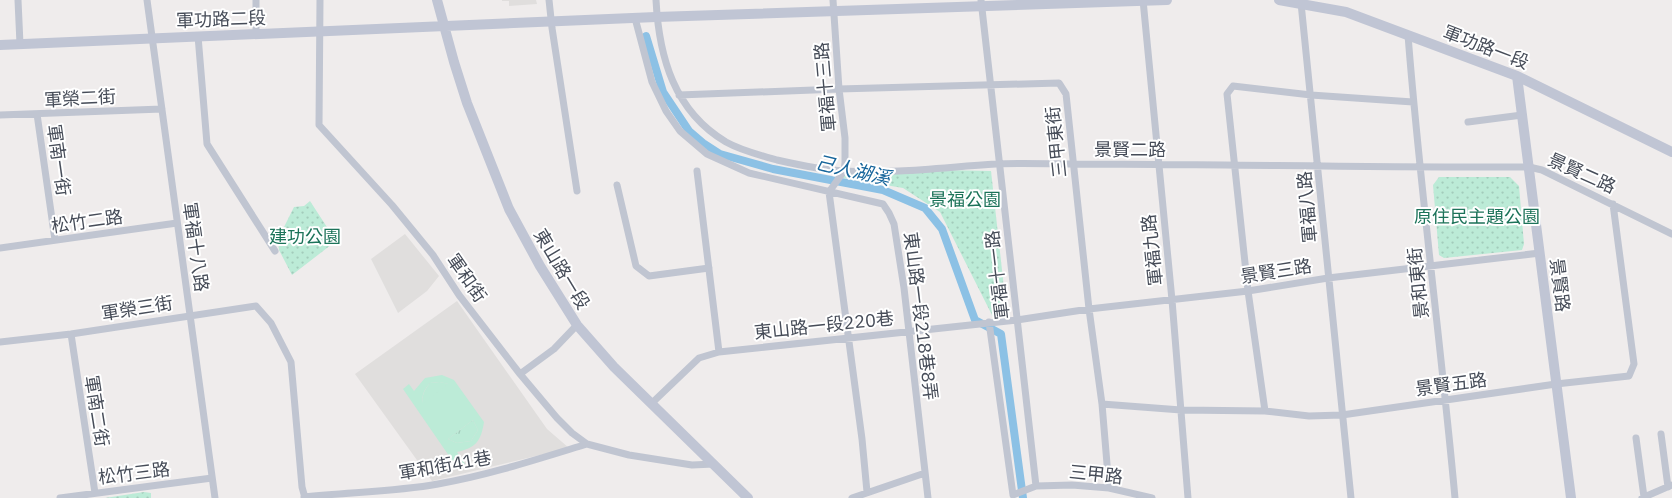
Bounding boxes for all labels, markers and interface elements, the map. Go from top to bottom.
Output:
street label: 軍功路二段 [176,6,266,32]
street label: 軍功路一段 [1440,20,1532,74]
street label: 軍福十三路 [810,41,840,133]
street label: 軍榮二街 [43,85,117,111]
street label: 三甲東街 [1041,105,1071,179]
street label: 軍南一街 [43,123,75,197]
street label: 景賢二路 [1094,138,1166,161]
street label: 景賢二路 [1544,148,1620,198]
water label: 己人湖溪 [813,150,896,191]
street label: 軍福八路 [1292,170,1322,244]
park label: 景福公園 [929,188,1001,211]
street label: 軍福十八路 [178,201,214,293]
street label: 松竹二路 [50,205,124,237]
park label: 原住民主題公園 [1414,205,1540,228]
street label: 軍福九路 [1137,213,1167,287]
park label: 建功公園 [269,225,341,248]
street label: 東山路一段 [529,225,595,313]
street label: 軍福十一路 [980,229,1014,321]
street label: 東山路一段218巷8弄 [899,231,943,401]
street label: 景和東街 [1403,246,1433,320]
street label: 軍和街 [442,249,492,307]
street label: 景賢三路 [1239,254,1313,288]
street label: 景賢路 [1545,257,1575,313]
street label: 軍榮三街 [100,291,174,325]
street label: 東山路一段220巷 [753,306,895,344]
street label: 景賢五路 [1414,368,1488,400]
street label: 軍南二街 [80,374,114,448]
street label: 軍和街41巷 [397,446,493,484]
street label: 松竹三路 [97,457,171,489]
street label: 三甲路 [1068,460,1124,488]

